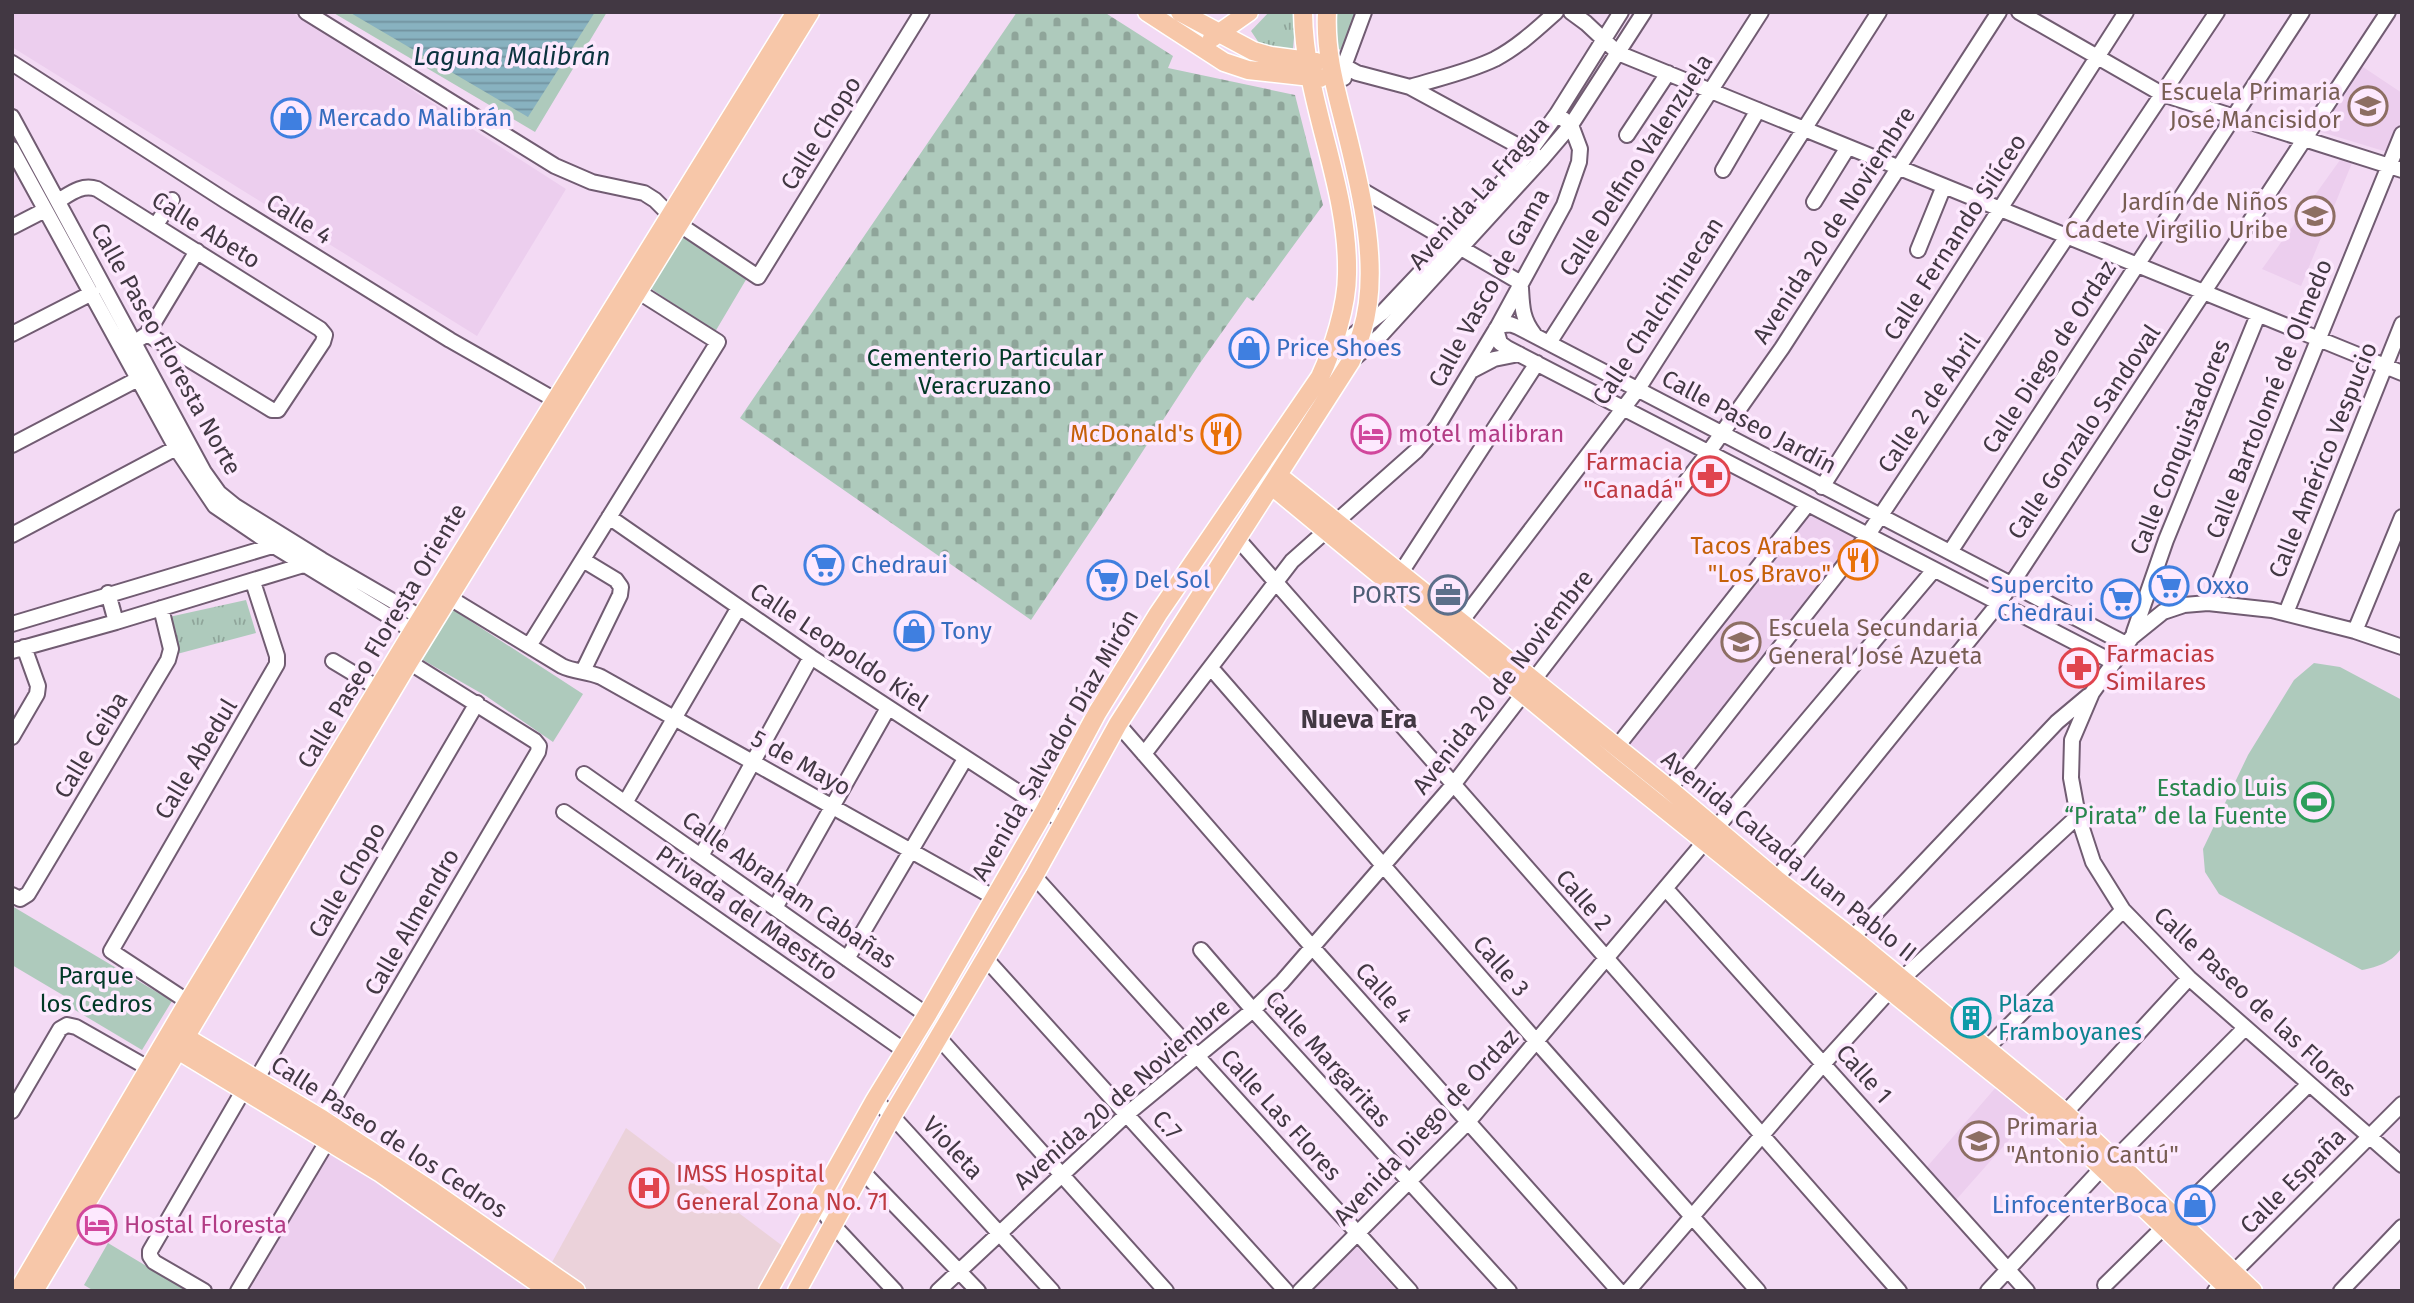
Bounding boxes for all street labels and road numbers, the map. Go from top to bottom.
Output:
street label: Calle Delfino Valenzuela [1554,48,1718,282]
street label: Calle Chopo [775,71,867,195]
street label: Avenida 20 de Noviembre [1747,101,1921,349]
street label: Avenida La Fragua [1403,111,1555,275]
street label: Calle Fernando Silíceo [1878,129,2032,345]
street label: Calle Vasco de Gama [1423,184,1555,392]
street label: Calle Abeto [147,186,265,274]
street label: Calle 4 [261,188,337,250]
street label: Calle Chalchihuecan [1587,212,1729,410]
street label: Calle Paseo Floresta Norte [85,218,247,480]
street label: Calle Diego de Ordaz [1976,255,2122,459]
street label: Calle Bartolomé de Olmedo [2200,255,2338,543]
street label: Calle Gonzalo Sandoval [2002,319,2166,545]
street label: Calle 2 de Abril [1872,328,1986,478]
street label: Calle Conquistadores [2124,335,2236,559]
street label: Calle Américo Vespucio [2263,338,2383,582]
street label: Calle Paseo Jardín [1657,364,1841,480]
street label: Calle Paseo Floresta Oriente [292,499,472,773]
street label: Avenida 20 de Noviembre [1407,564,1599,800]
street label: Calle Leopoldo Kiel [745,577,933,717]
street label: Avenida Salvador Díaz Mirón [966,604,1144,886]
street label: Calle Ceiba [48,687,134,803]
street label: Calle Abedul [149,694,243,824]
street label: 5 de Mayo [746,724,856,802]
street label: Avenida Calzada Juan Pablo II [1656,745,1922,967]
street label: Calle Abraham Cabañas [677,806,901,974]
street label: Calle Chopo [303,817,391,943]
street label: Privada del Maestro [651,840,843,986]
street label: Calle Almendro [359,844,465,1000]
street label: Calle 2 [1550,864,1618,936]
street label: Calle Paseo de las Flores [2148,901,2362,1103]
street label: Calle 3 [1467,930,1535,1002]
street label: Calle 4 [1349,957,1419,1029]
street label: Calle Margaritas [1259,985,1397,1133]
street label: Avenida 20 de Noviembre [1008,993,1236,1195]
street label: Avenida Diego de Ordaz [1328,1023,1524,1231]
street label: Calle 1 [1830,1039,1898,1109]
street label: Calle Las Flores [1215,1044,1347,1186]
street label: Calle Paseo de los Cedros [266,1050,512,1224]
street label: C.7 [1147,1105,1187,1145]
street label: Violeta [917,1111,989,1185]
street label: Calle España [2234,1122,2352,1240]

